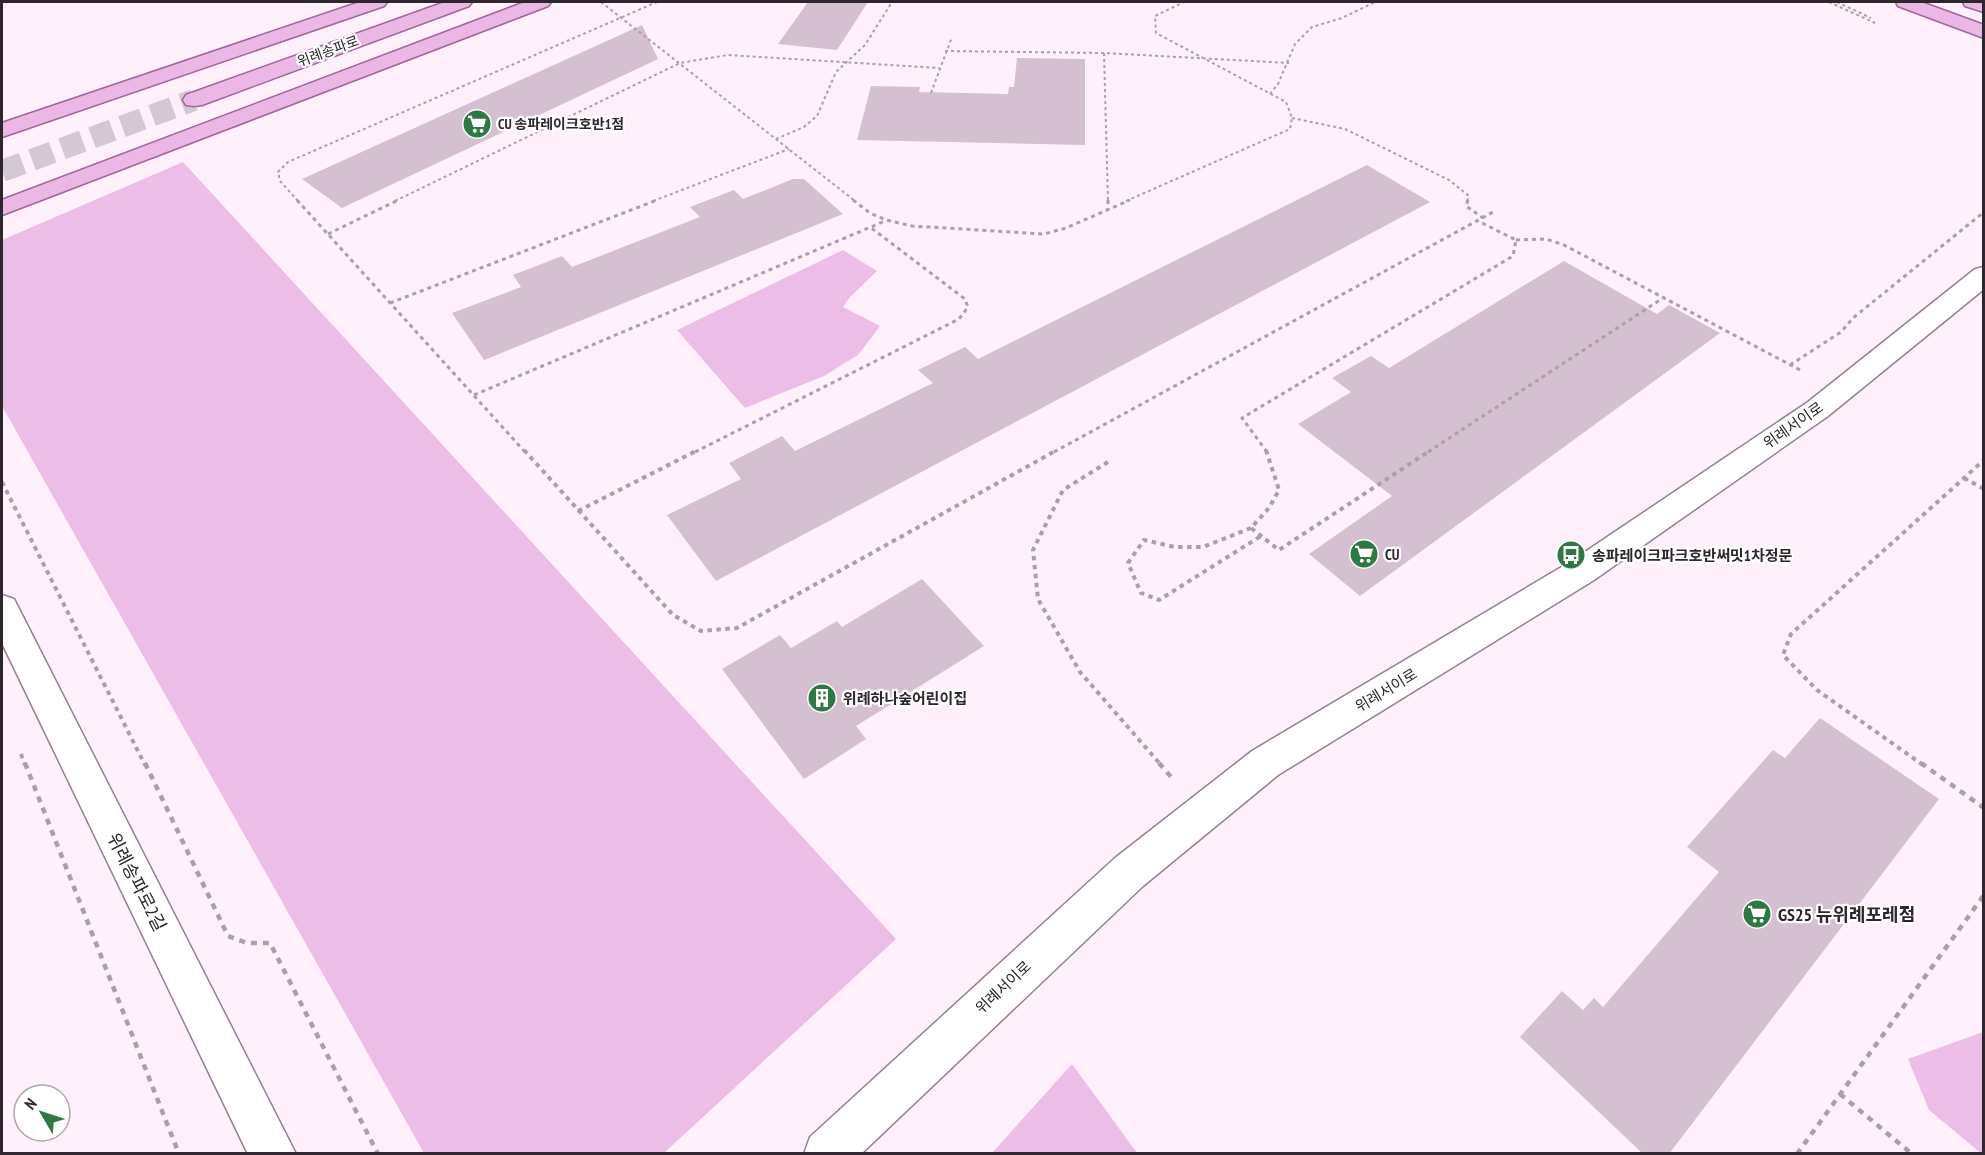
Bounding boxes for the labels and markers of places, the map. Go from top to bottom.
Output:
supermarket icon: CU 송파레이크호반1점 [461,108,493,140]
place label: CU 송파레이크호반1점 [498,115,624,133]
supermarket icon: CU [1348,538,1380,570]
bus stop icon: 송파레이크파크호반써밋1차정문 [1555,539,1587,571]
place label: CU [1385,545,1400,564]
place label: 송파레이크파크호반써밋1차정문 [1592,546,1793,565]
building icon: 위례하나숲어린이집 [806,682,838,714]
place label: 위례하나숲어린이집 [843,689,967,708]
supermarket icon: GS25 뉴위례포레점 [1741,898,1773,930]
place label: GS25 뉴위례포레점 [1778,903,1915,926]

